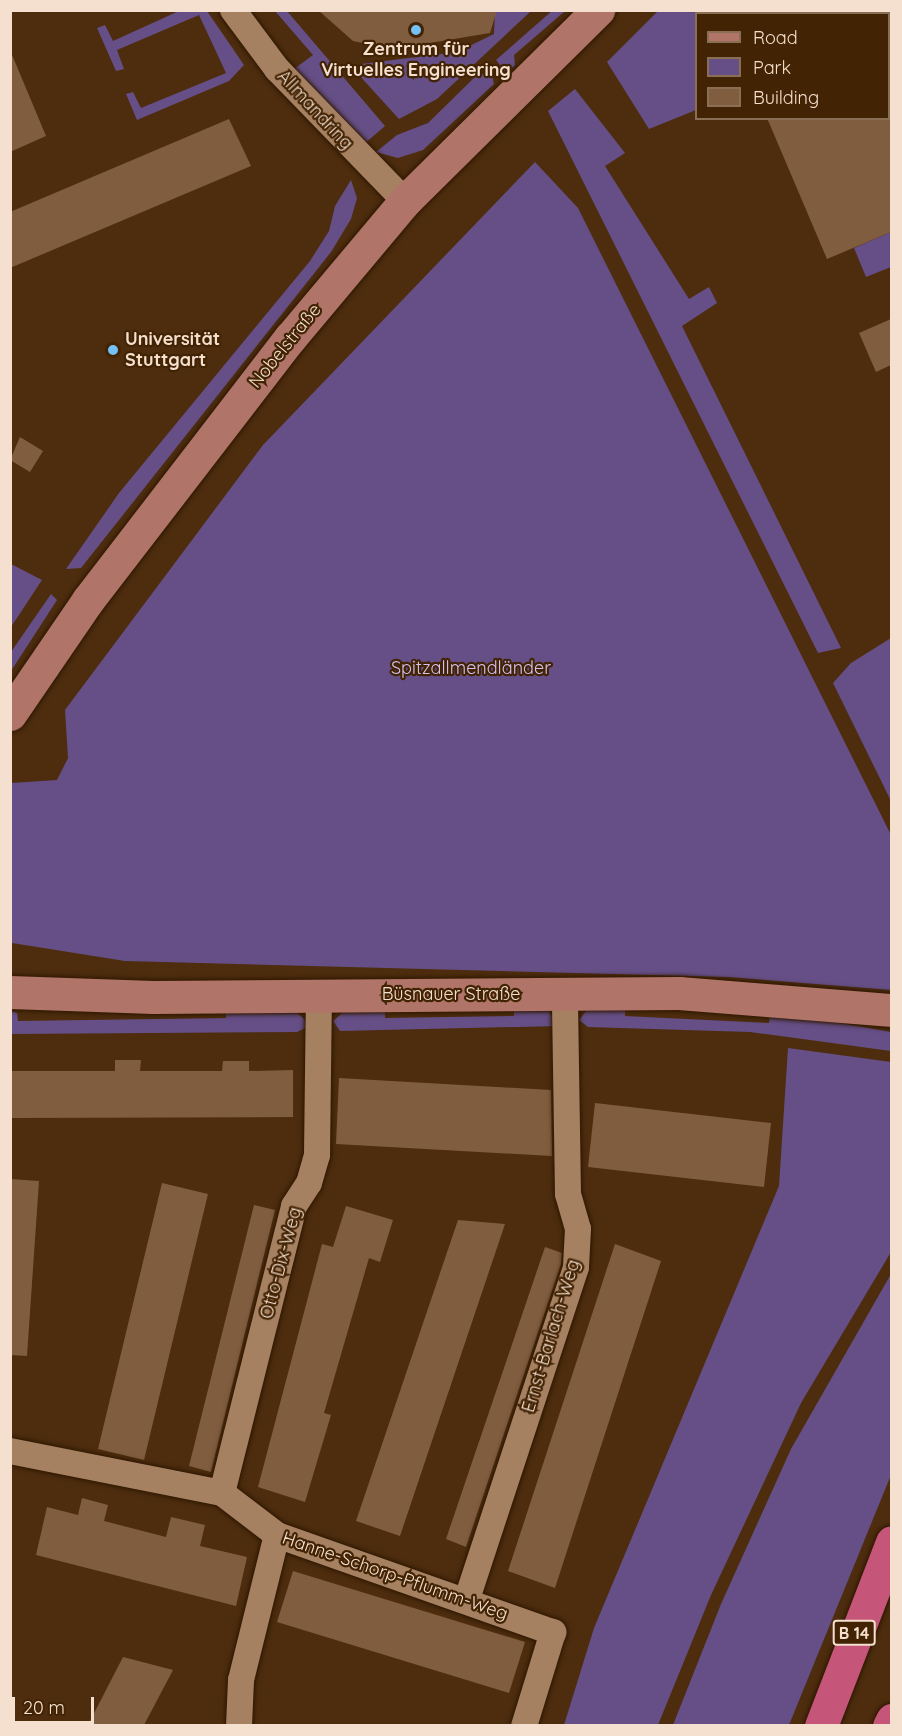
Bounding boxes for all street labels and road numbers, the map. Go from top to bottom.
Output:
street label: Allmandring [273,66,357,154]
street label: Nobelstraße [244,299,326,393]
street label: Büsnauer Straße [382,983,520,1005]
street label: Otto-Dix-Weg [256,1205,306,1321]
street label: Ernst-Barlach-Weg [517,1257,585,1415]
street label: Hanne-Schorp-Pflumm-Weg [279,1527,511,1625]
road number: B 14 [832,1620,876,1646]

